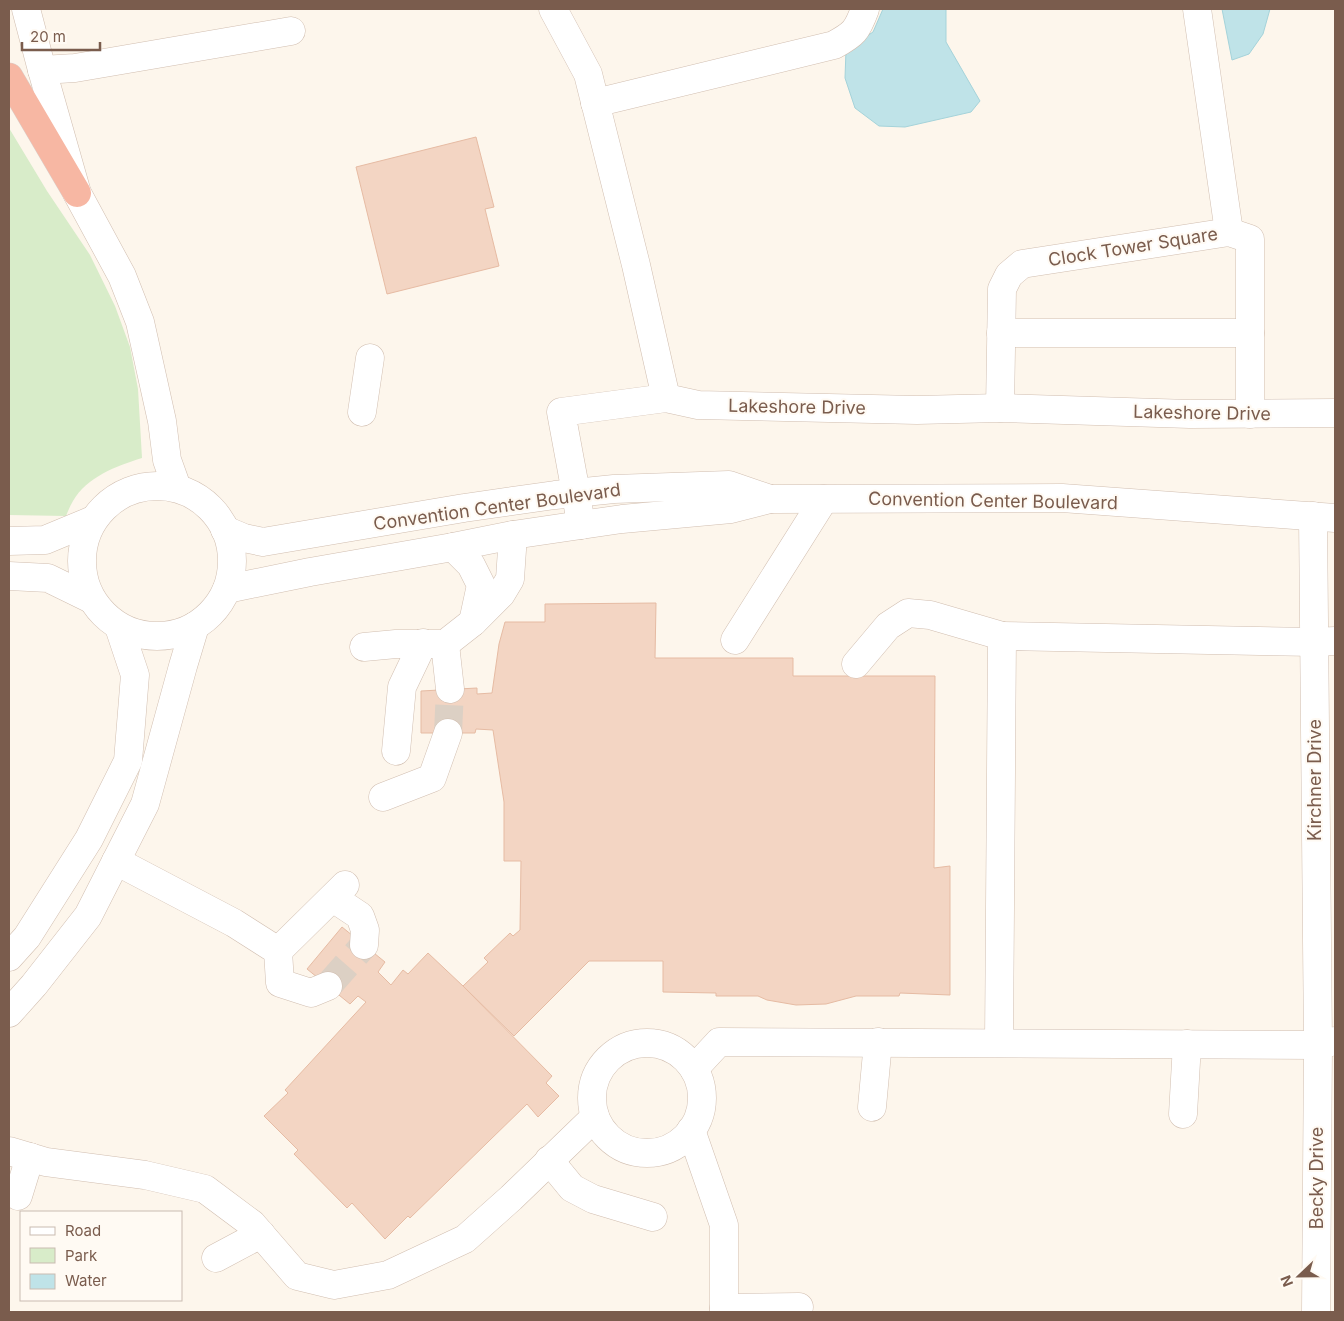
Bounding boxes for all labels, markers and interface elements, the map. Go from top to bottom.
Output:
scale bar [22,20,100,52]
text: 20 m [30,27,66,46]
street label: Clock Tower Square [1047,223,1219,270]
street label: Lakeshore Drive [728,395,866,418]
street label: Lakeshore Drive [1133,401,1271,424]
street label: Convention Center Boulevard [372,479,622,534]
street label: Convention Center Boulevard [868,488,1118,513]
street label: Kirchner Drive [1304,719,1325,841]
street label: Becky Drive [1306,1127,1327,1229]
legend [20,1211,182,1301]
text: Road [65,1221,101,1240]
text: Park [65,1246,98,1265]
north arrow [1274,1251,1324,1301]
text: Water [65,1271,107,1290]
text: N [1277,1273,1296,1289]

